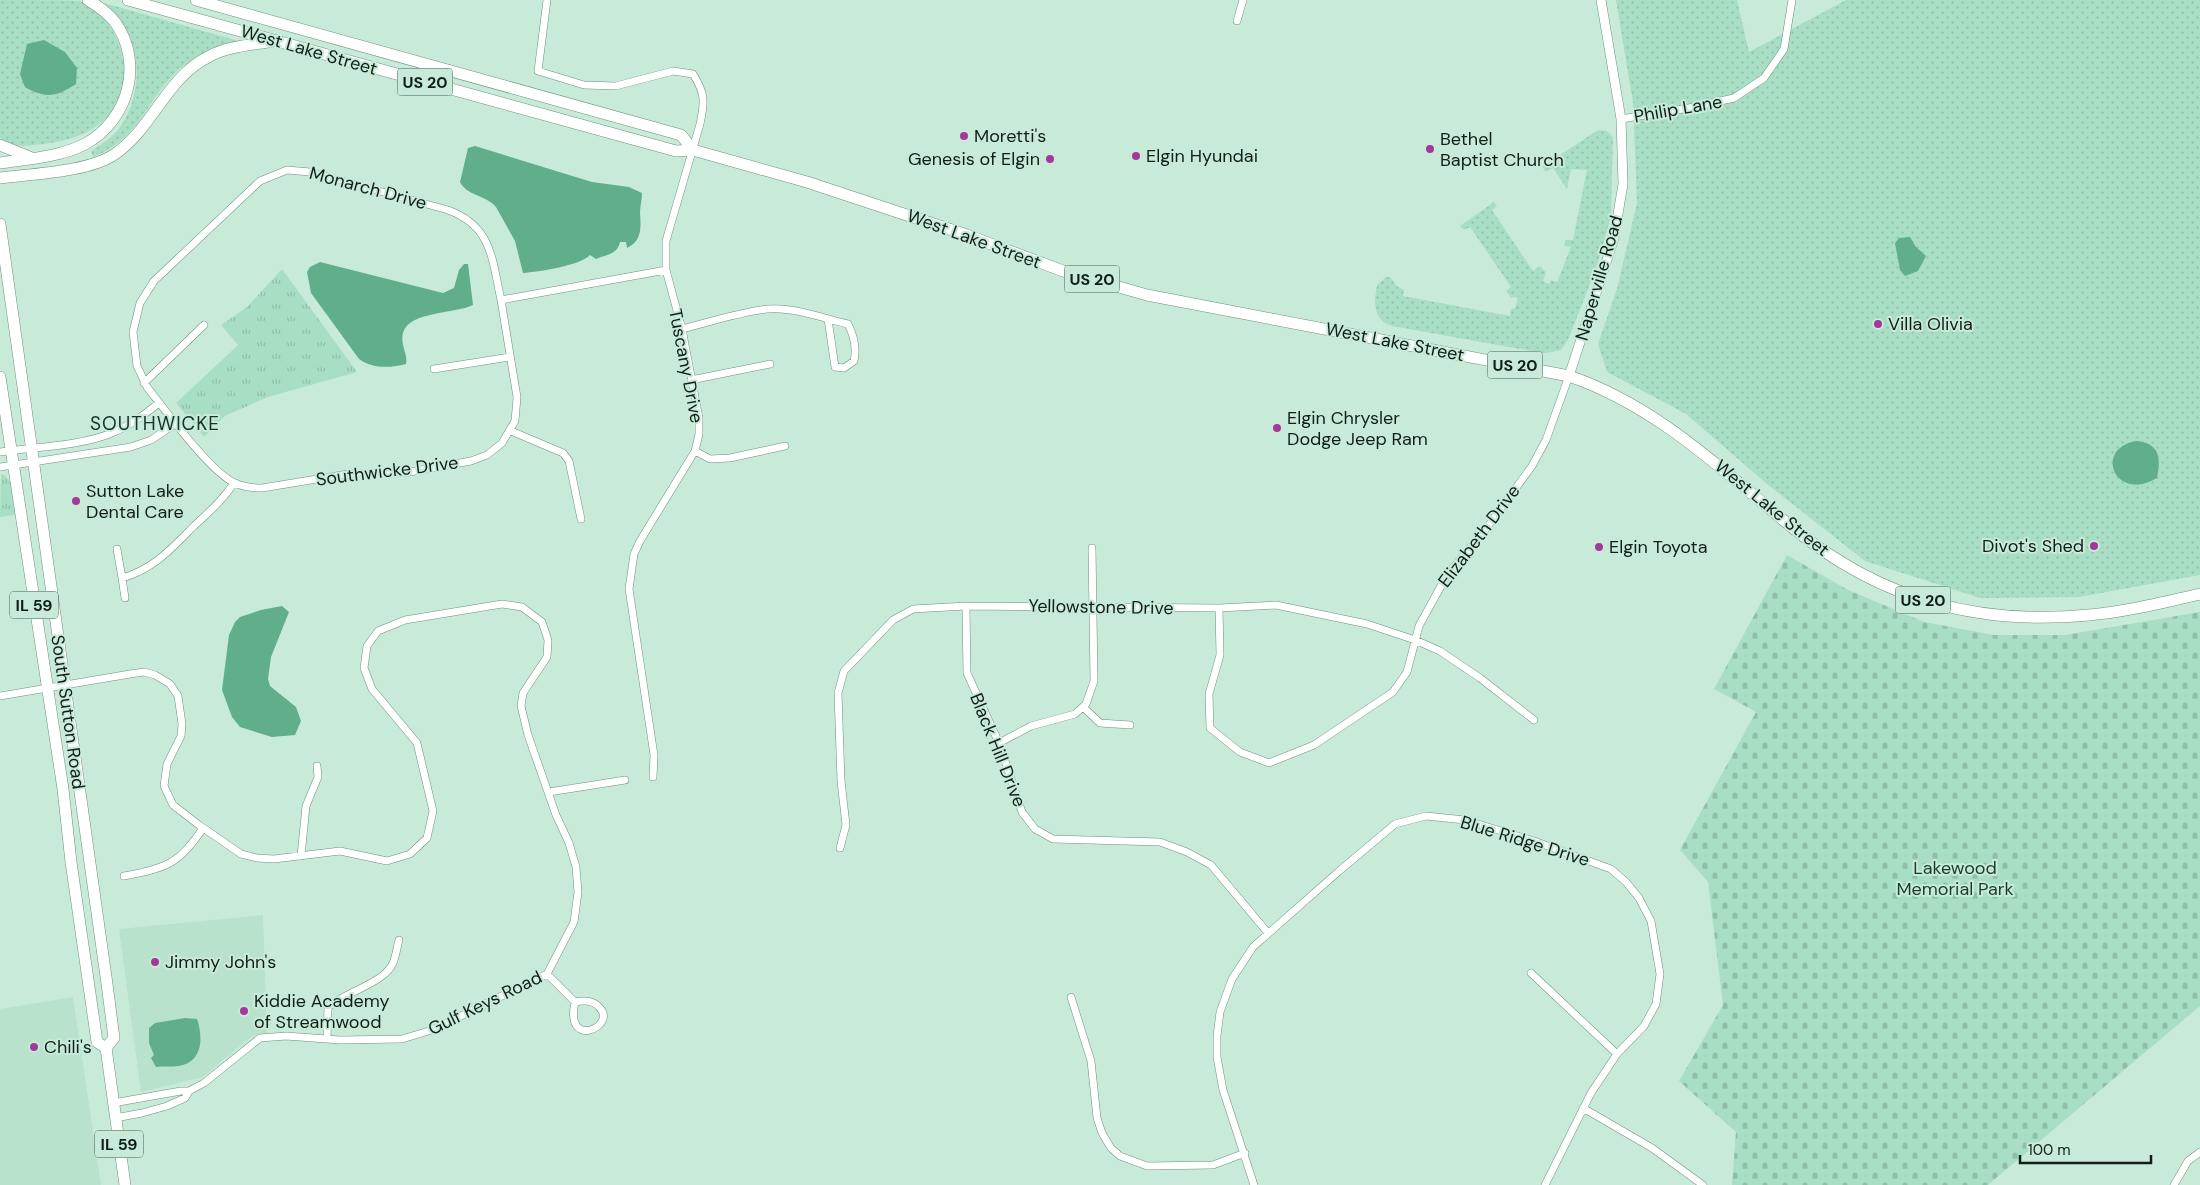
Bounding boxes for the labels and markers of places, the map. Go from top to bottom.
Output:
place label: Moretti's [974,124,1046,148]
place label: Bethel Baptist Church [1440,127,1564,172]
marker: Moretti's [958,130,970,142]
marker: Bethel Baptist Church [1424,143,1436,155]
place label: Elgin Hyundai [1146,144,1258,168]
place label: Genesis of Elgin [908,147,1040,171]
marker: Elgin Hyundai [1130,150,1142,162]
marker: Genesis of Elgin [1044,153,1056,165]
place label: Villa Olivia [1888,312,1973,336]
marker: Villa Olivia [1872,318,1884,330]
place label: Elgin Chrysler Dodge Jeep Ram [1287,406,1428,451]
marker: Elgin Chrysler Dodge Jeep Ram [1271,422,1283,434]
place label: Sutton Lake Dental Care [86,479,184,524]
marker: Sutton Lake Dental Care [70,495,82,507]
place label: Divot's Shed [1982,534,2084,558]
place label: Elgin Toyota [1609,535,1707,559]
marker: Divot's Shed [2088,540,2100,552]
marker: Elgin Toyota [1593,541,1605,553]
place label: Jimmy John's [165,950,276,974]
marker: Jimmy John's [149,956,161,968]
place label: Kiddie Academy of Streamwood [254,989,390,1034]
marker: Kiddie Academy of Streamwood [238,1005,250,1017]
place label: Chili's [44,1035,92,1059]
marker: Chili's [28,1041,40,1053]

